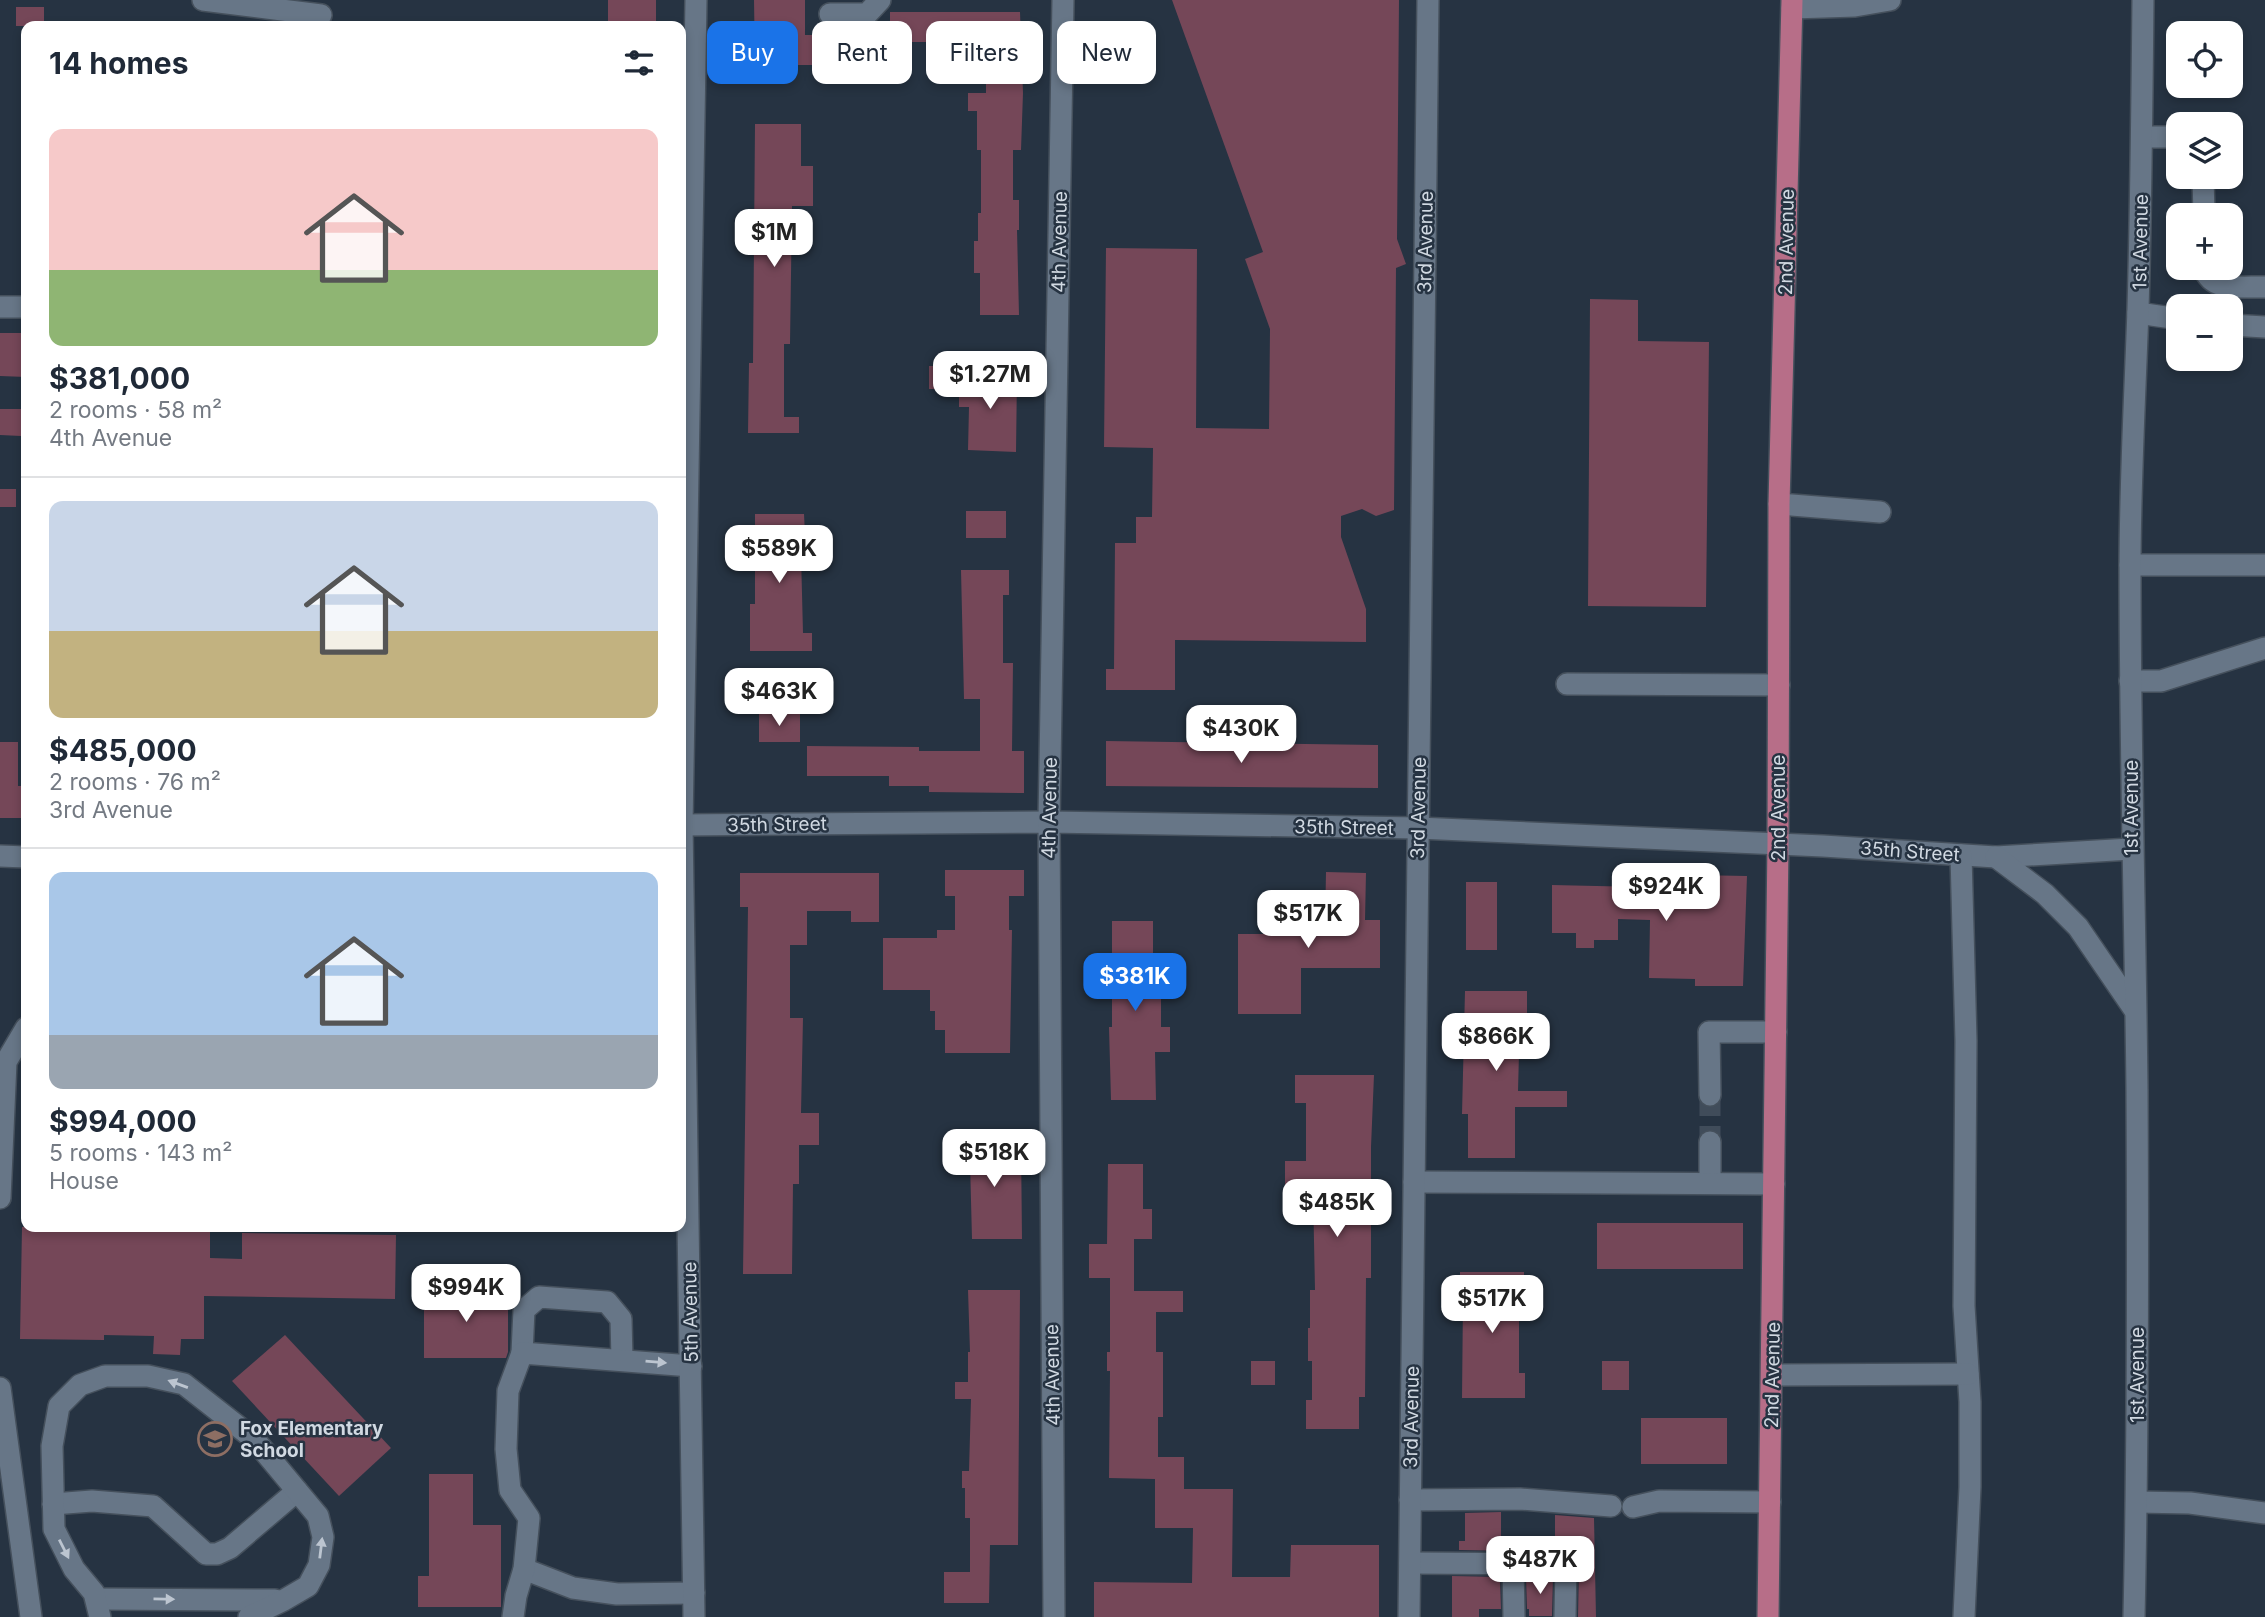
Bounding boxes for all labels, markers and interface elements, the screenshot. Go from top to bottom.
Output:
chip: Buy [707,21,798,84]
chip: Rent [812,21,912,84]
chip: Filters [926,21,1043,84]
chip: New [1057,21,1156,84]
map controls [2166,21,2243,371]
button: locate [2166,21,2243,98]
icon: filters [620,44,658,82]
text: 14 homes [49,45,188,81]
button: layers [2166,112,2243,189]
icon: home [291,175,417,301]
street label: 2nd Avenue [1774,189,1799,295]
street label: 4th Avenue [1047,191,1072,293]
street label: 3rd Avenue [1413,191,1438,293]
street label: 1st Avenue [2128,194,2153,290]
button: + [2166,203,2243,280]
pin: $1M [740,210,808,269]
text: $1M [751,218,797,246]
button: − [2166,294,2243,371]
pin: $1.27M [933,352,1047,411]
text: $381,000 [49,360,190,396]
text: $1.27M [949,360,1031,388]
text: 2 rooms · 58 m² [49,396,222,424]
text: 4th Avenue [49,424,172,452]
pin: $589K [730,526,828,585]
text: $589K [741,534,817,562]
icon: home [291,547,417,673]
pin: $463K [730,668,828,728]
text: $463K [741,677,817,705]
pin: $430K [1192,706,1290,765]
text: $430K [1202,714,1280,742]
text: $485,000 [49,732,197,768]
street label: 2nd Avenue [1767,755,1790,861]
street label: 4th Avenue [1037,757,1062,859]
street label: 3rd Avenue [1406,757,1431,859]
street label: 1st Avenue [2120,760,2143,856]
text: 2 rooms · 76 m² [49,768,221,796]
text: 3rd Avenue [49,796,173,824]
street label: 35th Street [727,812,827,837]
street label: 35th Street [1294,815,1394,840]
street label: 35th Street [1859,837,1960,866]
pin: $924K [1617,864,1715,923]
text: $924K [1628,872,1704,900]
pin: $517K [1259,890,1357,950]
text: $517K [1273,899,1343,927]
icon: home [291,918,417,1044]
pin: $381K [1086,954,1184,1013]
text: $381K [1099,962,1171,990]
pin: $866K [1447,1014,1545,1073]
text: $866K [1458,1022,1534,1050]
text: $994,000 [49,1103,197,1139]
pin: $518K [945,1130,1043,1189]
text: $518K [958,1138,1030,1166]
text: 5 rooms · 143 m² [49,1139,232,1167]
text: House [49,1167,119,1195]
pin: $485K [1288,1180,1386,1239]
text: $485K [1299,1188,1375,1216]
street label: 5th Avenue [678,1261,703,1363]
pin: $994K [417,1264,515,1324]
text: $994K [427,1273,505,1301]
pin: $517K [1443,1276,1541,1335]
text: $517K [1457,1284,1527,1312]
street label: 2nd Avenue [1760,1322,1785,1428]
street label: 4th Avenue [1040,1324,1065,1426]
street label: 1st Avenue [2126,1327,2149,1423]
one-way arrow [645,1357,667,1368]
street label: 3rd Avenue [1399,1366,1424,1468]
one-way arrow [167,1378,188,1389]
place label: Fox Elementary School [240,1417,384,1462]
school or university icon: Fox Elementary School [196,1420,234,1458]
pin: $487K [1491,1536,1589,1596]
one-way arrow [316,1537,327,1559]
one-way arrow [58,1539,69,1559]
text: $487K [1502,1545,1578,1573]
one-way arrow [153,1593,175,1605]

